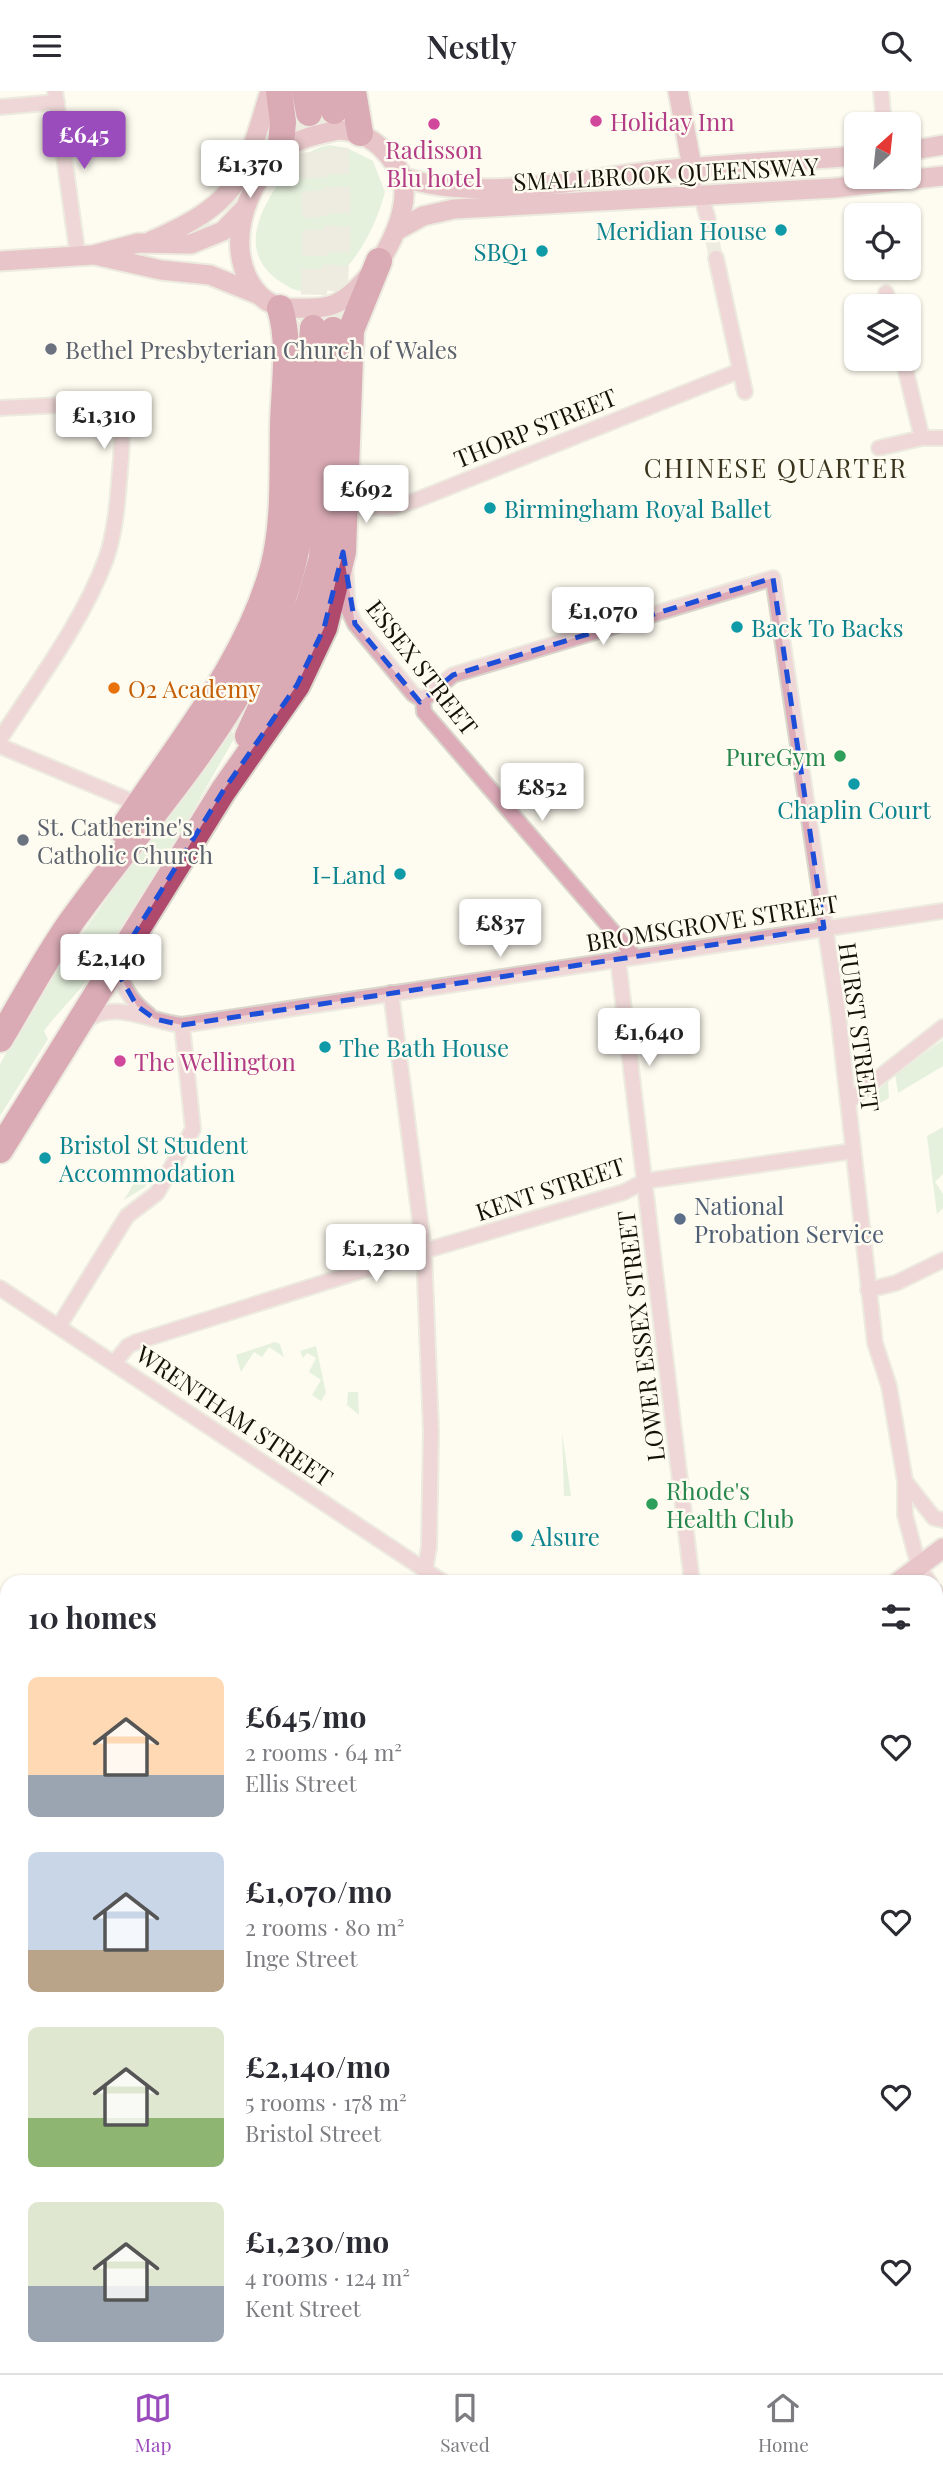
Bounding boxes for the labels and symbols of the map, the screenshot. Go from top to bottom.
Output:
place label: Holiday Inn [610,105,735,137]
pin: £645 [43,111,125,171]
north arrow [844,112,920,189]
marker: Holiday Inn [588,113,604,129]
marker: Radisson Blu hotel [426,116,442,132]
place label: Radisson Blu hotel [385,133,483,193]
pin: £1,370 [193,141,307,200]
street label: SMALLBROOK QUEENSWAY [512,149,820,197]
place label: Meridian House [596,214,767,246]
marker: Meridian House [773,222,789,238]
place label: SBQ1 [473,235,528,267]
marker: SBQ1 [534,243,550,259]
place label: Bethel Presbyterian Church of Wales [65,333,458,365]
marker: Bethel Presbyterian Church of Wales [43,341,59,357]
street label: THORP STREET [449,380,621,474]
pin: £1,310 [47,391,161,451]
district label: CHINESE QUARTER [644,450,908,485]
pin: £692 [325,465,407,525]
place label: Birmingham Royal Ballet [504,492,772,524]
marker: Birmingham Royal Ballet [482,500,498,516]
pin: £1,070 [546,587,660,647]
street label: ESSEX STREET [360,593,486,741]
place label: Back To Backs [751,611,903,643]
marker: Back To Backs [729,619,745,635]
place label: O2 Academy [128,672,260,704]
marker: O2 Academy [106,680,122,696]
place label: PureGym [726,740,826,772]
marker: PureGym [832,748,848,764]
pin: £852 [501,763,583,823]
marker: Chaplin Court [846,776,862,792]
place label: Chaplin Court [777,793,931,825]
place label: St. Catherine's Catholic Church [37,810,213,870]
marker: St. Catherine's Catholic Church [15,832,31,848]
place label: I-Land [312,858,386,890]
marker: I-Land [392,866,408,882]
street label: BROMSGROVE STREET [584,886,840,958]
pin: £837 [459,899,541,959]
pin: £2,140 [54,935,168,994]
street label: HURST STREET [832,940,888,1114]
pin: £1,640 [592,1009,706,1068]
place label: The Bath House [339,1031,509,1063]
marker: The Bath House [317,1039,333,1055]
place label: The Wellington [134,1045,296,1077]
marker: The Wellington [112,1053,128,1069]
place label: Bristol St Student Accommodation [58,1128,248,1188]
street label: KENT STREET [471,1149,629,1227]
marker: Bristol St Student Accommodation [37,1150,53,1166]
place label: National Probation Service [694,1189,884,1249]
street label: LOWER ESSEX STREET [609,1209,671,1463]
marker: National Probation Service [672,1211,688,1227]
pin: £1,230 [319,1225,433,1284]
street label: WRENTHAM STREET [129,1337,340,1493]
place label: Rhode's Health Club [666,1474,794,1534]
marker: Rhode's Health Club [644,1496,660,1512]
place label: Alsure [530,1520,600,1552]
marker: Alsure [509,1528,525,1544]

